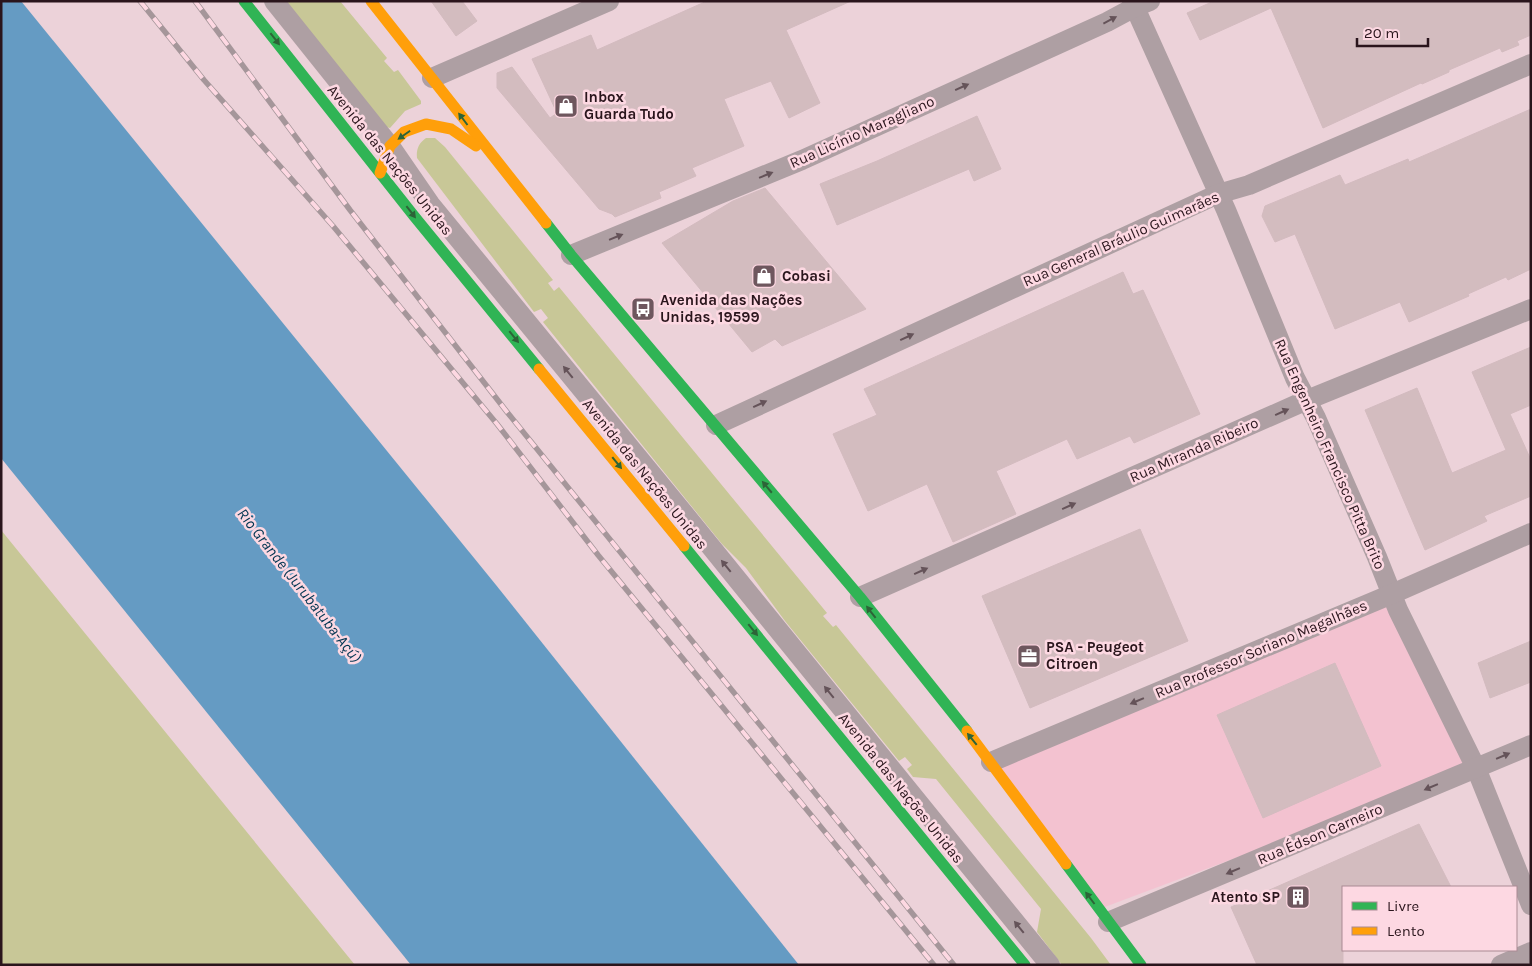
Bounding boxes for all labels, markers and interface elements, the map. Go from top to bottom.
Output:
scale bar [1357,15,1428,47]
one-way arrow [1103,16,1118,24]
text: 20 m [1364,24,1399,42]
one-way arrow [269,33,280,46]
street label: Avenida das Nações Unidas [324,81,456,239]
one-way arrow [955,83,969,91]
place label: Inbox Guarda Tudo [584,88,674,123]
street label: Rua Licínio Maragliano [787,92,937,172]
shop icon: Inbox Guarda Tudo [553,93,579,119]
one-way arrow [458,112,468,126]
one-way arrow [397,130,411,140]
one-way arrow [759,170,773,178]
street label: Rua General Bráulio Guimarães [1020,187,1222,291]
one-way arrow [405,205,416,218]
one-way arrow [609,232,623,240]
shop icon: Cobasi [751,263,777,289]
place label: Cobasi [782,267,831,285]
place label: Avenida das Nações Unidas, 19599 [660,291,802,326]
bus stop icon: Avenida das Nações Unidas, 19599 [630,296,656,322]
one-way arrow [508,331,519,344]
one-way arrow [900,332,914,340]
street label: Rua Engenheiro Francisco Pitta Brito [1271,336,1389,572]
one-way arrow [562,366,573,379]
street label: Avenida das Nações Unidas [579,395,711,553]
one-way arrow [753,400,767,408]
one-way arrow [1275,407,1289,415]
street label: Rua Miranda Ribeiro [1127,414,1261,486]
one-way arrow [611,456,622,469]
one-way arrow [762,481,773,494]
one-way arrow [1062,501,1076,509]
water label: Rio Grande (Jurubatuba-Açú) [233,504,366,666]
one-way arrow [721,560,732,573]
one-way arrow [914,567,928,575]
street label: Rua Professor Soriano Magalhães [1152,596,1370,702]
one-way arrow [866,606,877,619]
one-way arrow [747,623,758,636]
place label: PSA - Peugeot Citroen [1046,638,1144,673]
office icon: PSA - Peugeot Citroen [1016,643,1042,669]
one-way arrow [823,686,834,699]
one-way arrow [1130,698,1144,706]
street label: Avenida das Nações Unidas [835,709,967,867]
one-way arrow [967,733,978,746]
one-way arrow [1496,752,1510,760]
one-way arrow [1423,783,1438,791]
street label: Rua Édson Carneiro [1255,800,1385,868]
one-way arrow [1226,867,1240,875]
building icon: Atento SP [1285,884,1311,910]
legend [1342,886,1517,951]
place label: Atento SP [1211,888,1280,906]
one-way arrow [1085,892,1096,905]
text: Livre [1387,897,1419,915]
one-way arrow [1014,921,1025,934]
text: Lento [1387,922,1425,940]

